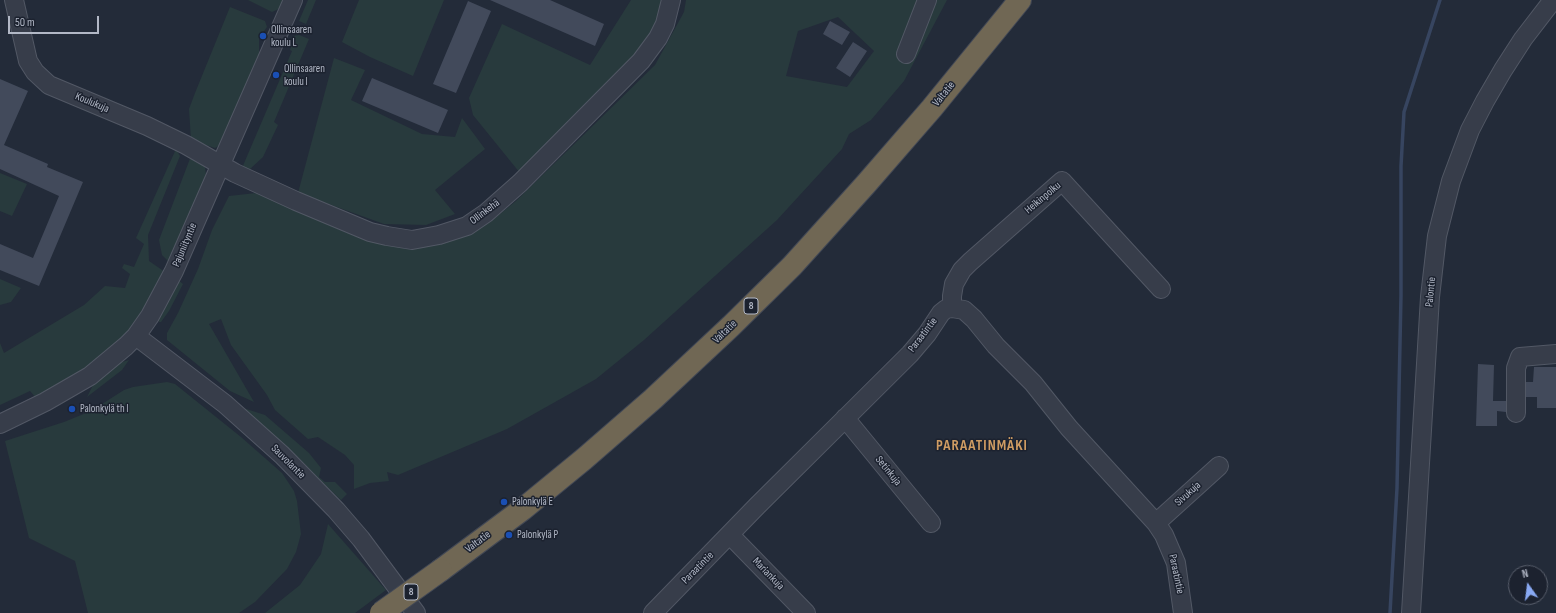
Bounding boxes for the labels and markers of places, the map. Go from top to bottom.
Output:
place label: Ollinsaaren koulu L [271,23,312,49]
marker: Ollinsaaren koulu L [258,31,268,41]
place label: Ollinsaaren koulu I [284,62,325,88]
marker: Ollinsaaren koulu I [271,70,281,80]
place label: Palonkylä th I [80,402,129,416]
marker: Palonkylä th I [67,404,77,414]
place label: Palonkylä E [512,495,553,509]
marker: Palonkylä E [499,497,509,507]
place label: Palonkylä P [517,528,558,542]
marker: Palonkylä P [504,530,514,540]

